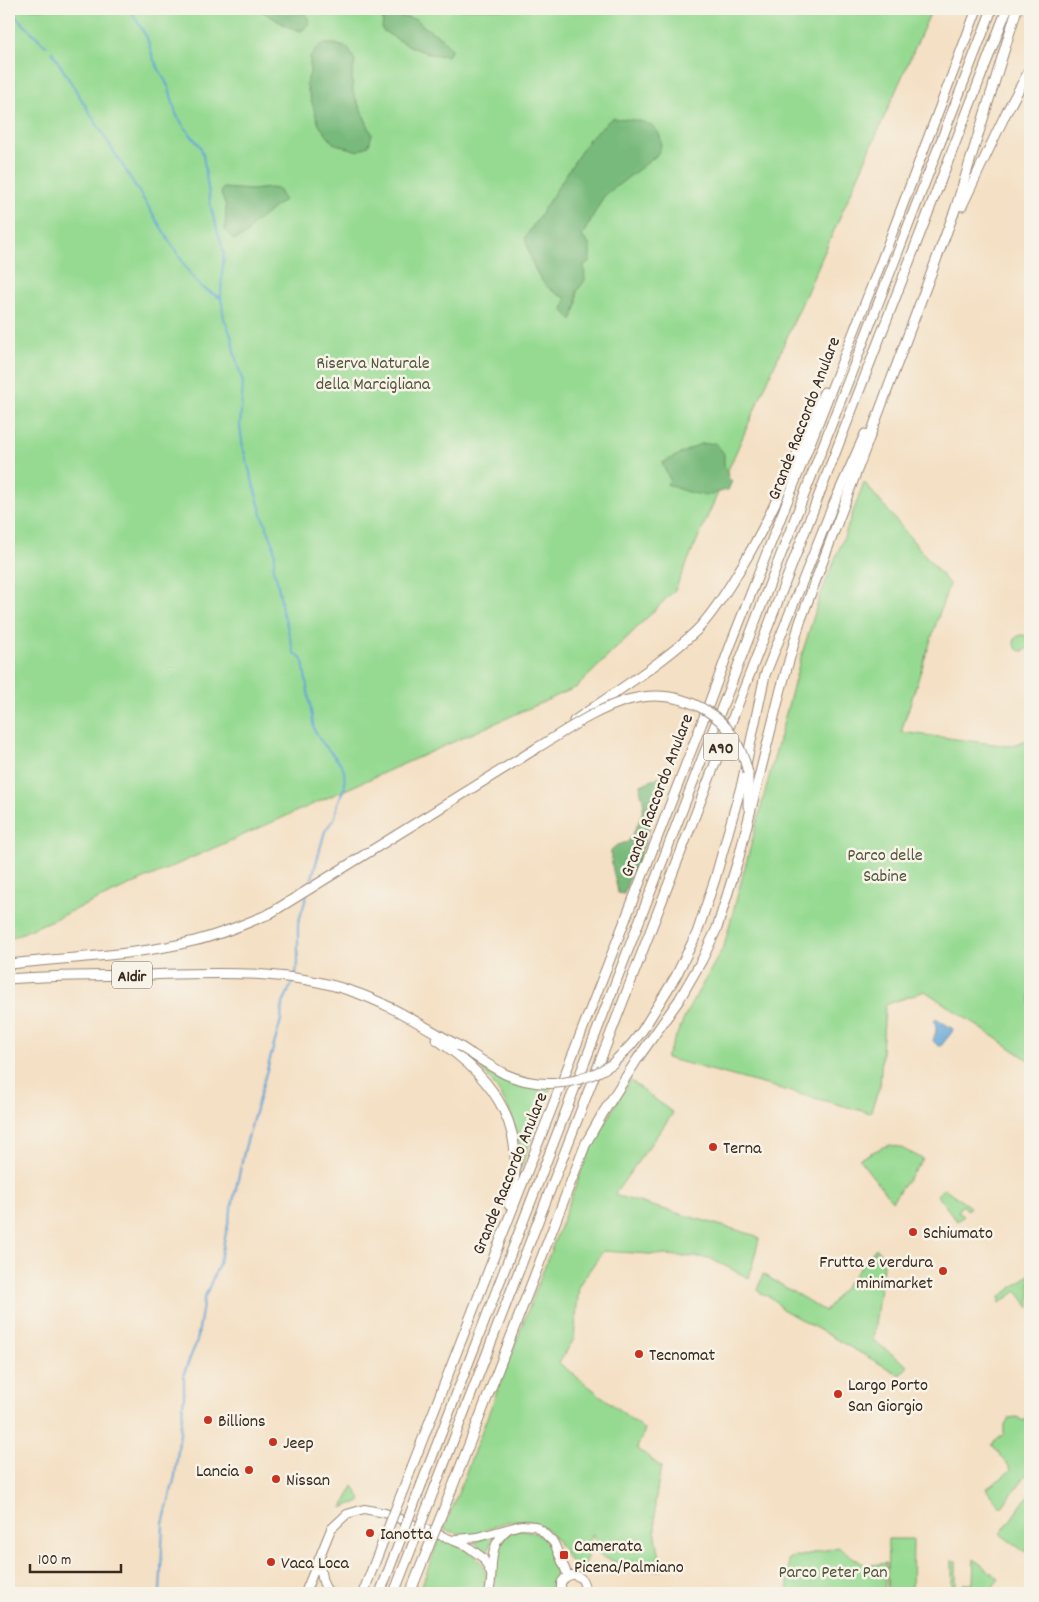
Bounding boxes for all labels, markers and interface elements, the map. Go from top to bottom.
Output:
street label: Grande Raccordo Anulare [763,334,848,504]
park label: Riserva Naturale della Marcigliana [316,352,431,398]
street label: Grande Raccordo Anulare [616,711,701,881]
road number: A90 [704,734,738,760]
park label: Parco delle Sabine [847,844,923,890]
road number: A1dir [112,962,152,988]
street label: Grande Raccordo Anulare [467,1089,555,1259]
place label: Terna [723,1137,762,1162]
marker: Terna [707,1141,719,1153]
place label: Schiumato [923,1222,993,1247]
marker: Schiumato [907,1226,919,1238]
place label: Frutta e verdura minimarket [819,1251,934,1297]
marker: Frutta e verdura minimarket [937,1265,949,1277]
place label: Tecnomat [649,1344,715,1369]
marker: Tecnomat [633,1348,645,1360]
place label: Largo Porto San Giorgio [848,1374,928,1420]
marker: Largo Porto San Giorgio [832,1388,844,1400]
place label: Billions [218,1410,266,1435]
marker: Billions [202,1414,214,1426]
place label: Jeep [283,1432,314,1457]
marker: Jeep [267,1436,279,1448]
place label: Lancia [196,1460,240,1485]
marker: Lancia [243,1464,255,1476]
place label: Nissan [286,1469,330,1494]
marker: Nissan [270,1473,282,1485]
place label: Ianotta [380,1523,433,1548]
marker: Ianotta [364,1527,376,1539]
place label: Camerata Picena/Palmiano [574,1535,684,1581]
scale bar [30,1542,121,1574]
marker: Camerata Picena/Palmiano [558,1549,570,1561]
text: 100 m [38,1550,71,1572]
place label: Vaca Loca [281,1552,350,1577]
marker: Vaca Loca [265,1556,277,1568]
park label: Parco Peter Pan [778,1561,888,1586]

